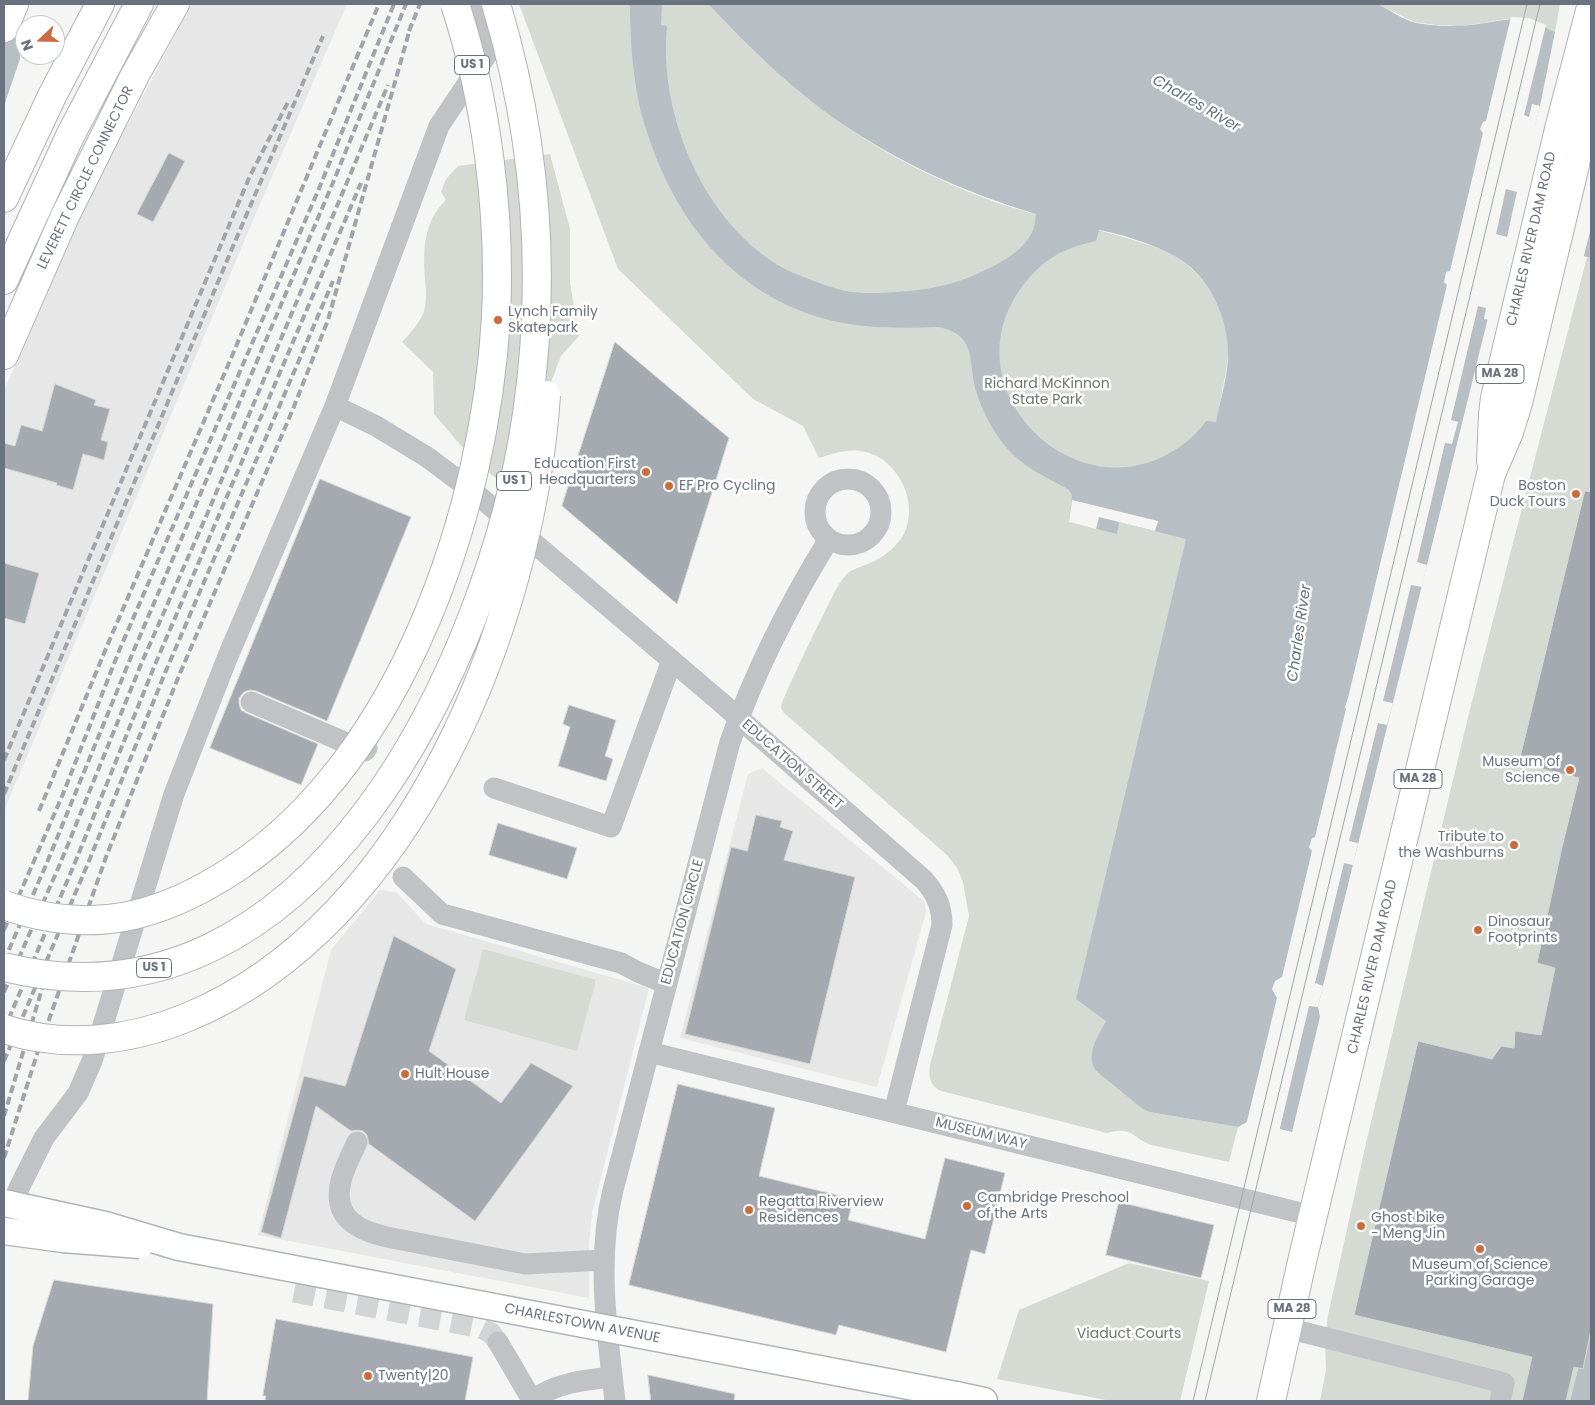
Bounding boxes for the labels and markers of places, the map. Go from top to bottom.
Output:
place label: Lynch Family Skatepark [508,304,598,336]
marker: Lynch Family Skatepark [492,314,504,326]
place label: Education First Headquarters [534,456,636,488]
marker: Education First Headquarters [640,466,652,478]
place label: EF Pro Cycling [679,478,776,494]
place label: Boston Duck Tours [1490,478,1566,511]
marker: EF Pro Cycling [663,480,675,492]
marker: Boston Duck Tours [1570,488,1582,500]
place label: Museum of Science [1482,754,1560,786]
marker: Museum of Science [1564,764,1576,776]
place label: Tribute to the Washburns [1398,829,1504,862]
marker: Tribute to the Washburns [1508,839,1520,851]
place label: Dinosaur Footprints [1488,914,1558,946]
marker: Dinosaur Footprints [1472,924,1484,936]
place label: Hult House [415,1066,490,1082]
marker: Hult House [399,1068,411,1080]
place label: Cambridge Preschool of the Arts [977,1190,1129,1222]
place label: Regatta Riverview Residences [759,1194,884,1226]
marker: Cambridge Preschool of the Arts [961,1200,973,1212]
marker: Regatta Riverview Residences [743,1204,755,1216]
place label: Ghost bike - Meng Jin [1371,1210,1445,1242]
marker: Ghost bike - Meng Jin [1355,1220,1367,1232]
marker: Museum of Science Parking Garage [1474,1243,1486,1255]
place label: Museum of Science Parking Garage [1412,1257,1548,1290]
place label: Twenty|20 [378,1368,449,1384]
marker: Twenty|20 [362,1370,374,1382]

